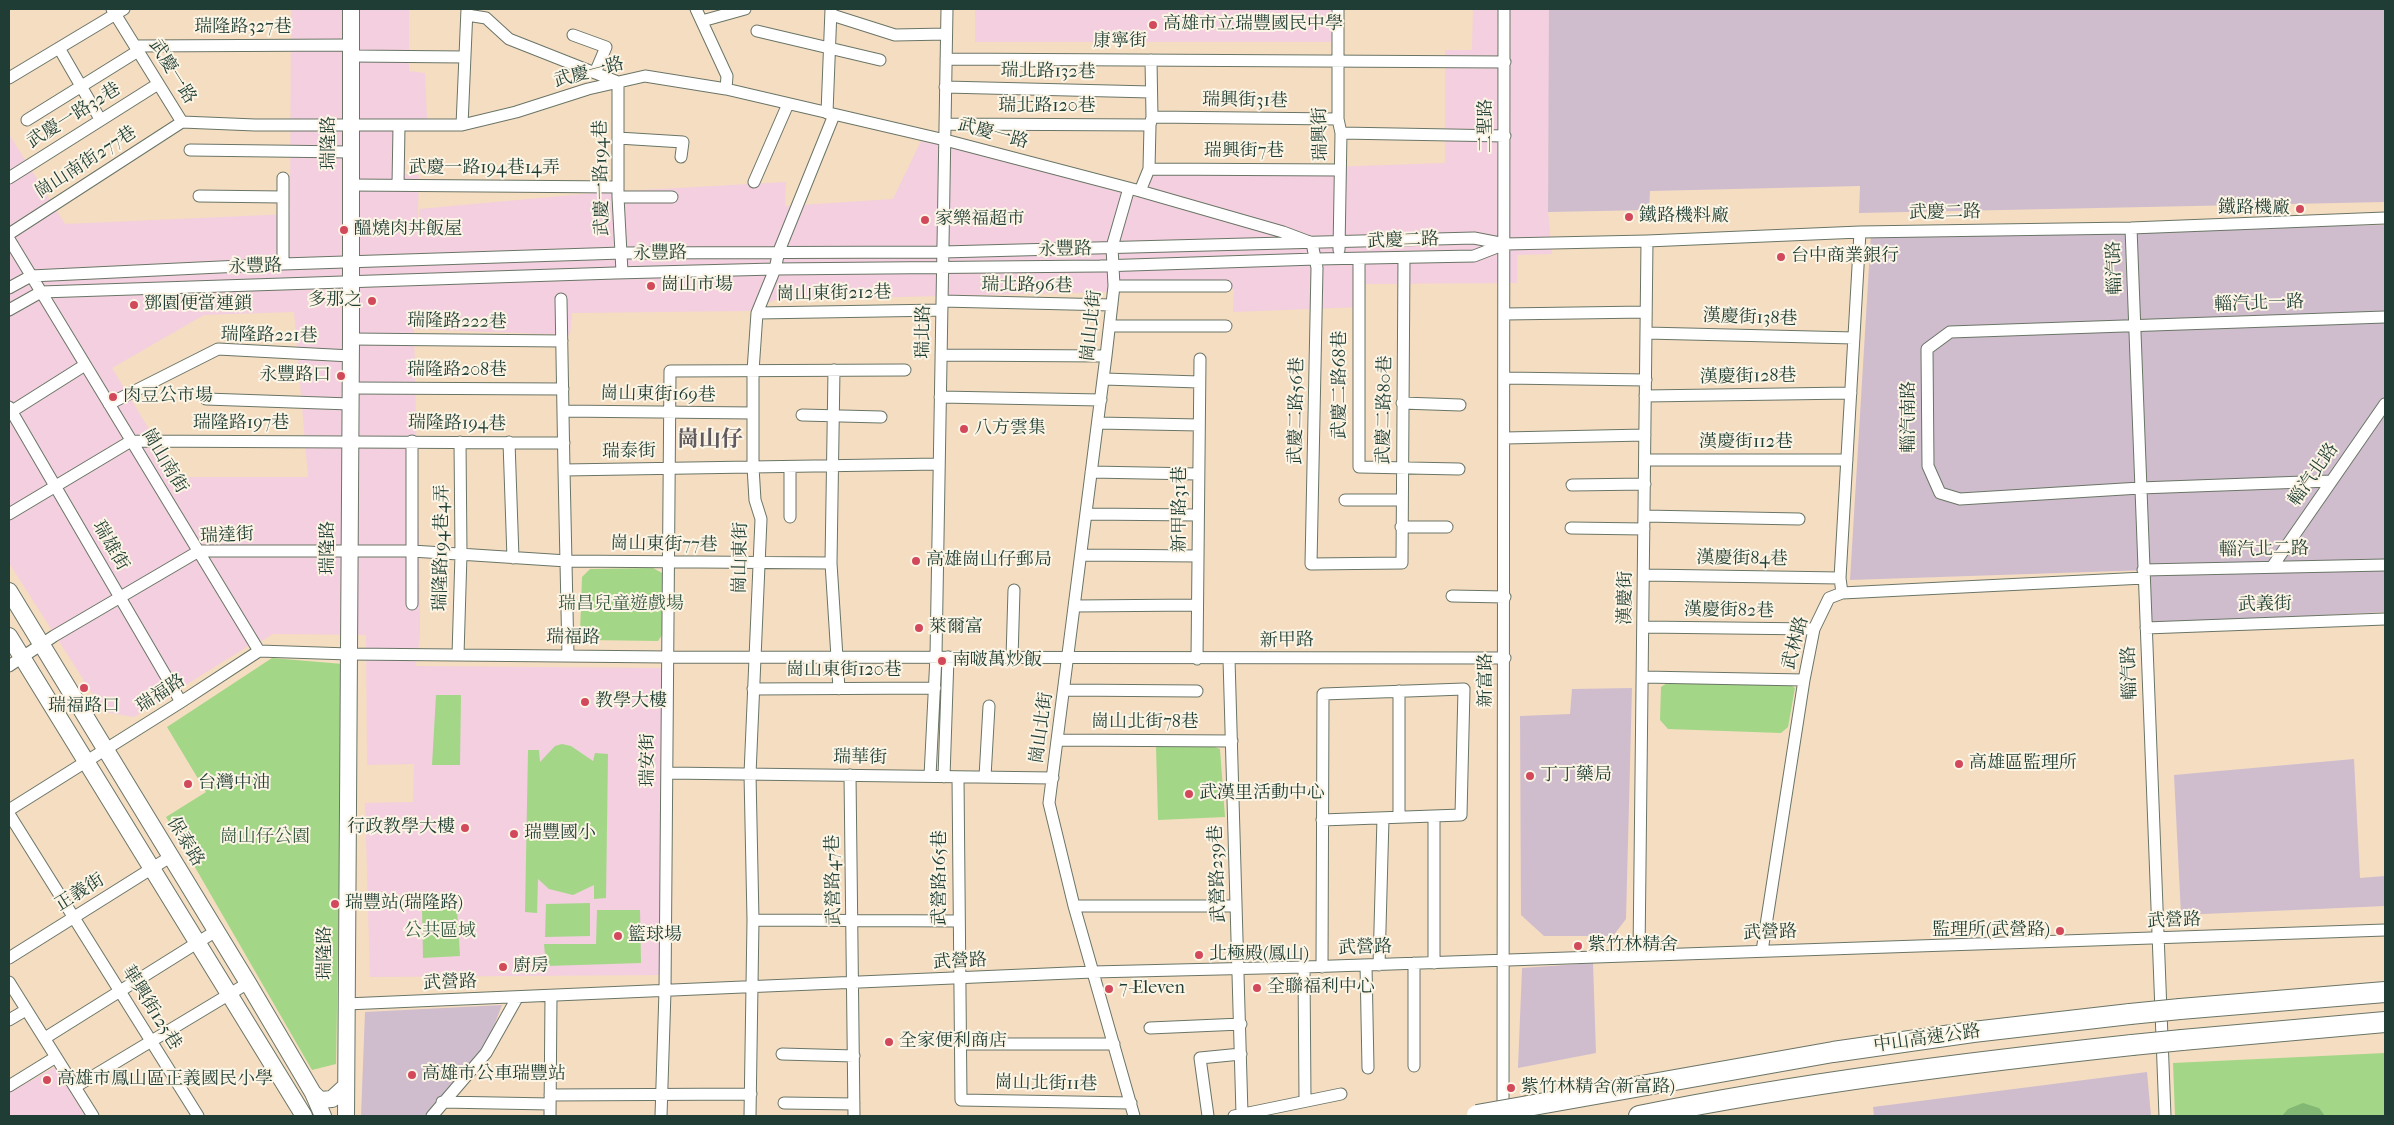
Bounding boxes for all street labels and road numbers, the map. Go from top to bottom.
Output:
street label: 瑞隆路327巷 [194,17,292,39]
street label: 康寧街 [1093,31,1147,53]
street label: 武慶一路 [144,36,200,108]
street label: 武慶一路 [551,53,627,93]
street label: 瑞北路132巷 [1000,60,1096,84]
street label: 武慶一路32巷 [23,79,125,153]
street label: 瑞興街31巷 [1202,89,1288,113]
street label: 瑞北路120巷 [998,96,1096,118]
street label: 二聖路 [1476,99,1498,153]
street label: 瑞興街 [1310,107,1332,161]
street label: 武慶一路 [955,114,1031,154]
street label: 瑞隆路 [319,116,341,170]
street label: 武慶一路194巷 [590,120,614,236]
street label: 崗山南街277巷 [31,122,141,204]
street label: 瑞興街7巷 [1204,141,1284,163]
street label: 武慶一路194巷14弄 [408,158,560,180]
street label: 武慶二路 [1909,202,1981,224]
street label: 武慶二路 [1367,229,1439,253]
street label: 永豐路 [1038,239,1092,261]
street label: 輜汽路 [2103,241,2127,295]
street label: 永豐路 [633,243,687,265]
street label: 永豐路 [228,255,282,279]
street label: 瑞北路96巷 [981,274,1073,298]
street label: 崗山東街212巷 [776,282,892,306]
street label: 崗山北街 [1077,289,1107,363]
street label: 輜汽北一路 [2214,292,2304,316]
street label: 瑞北路 [913,305,935,359]
street label: 漢慶街138巷 [1702,306,1798,330]
street label: 瑞隆路222巷 [407,310,507,334]
street label: 瑞隆路221巷 [220,324,318,348]
street label: 武慶二路68巷 [1330,331,1352,439]
street label: 武慶二路80巷 [1373,355,1397,465]
street label: 武慶二路56巷 [1285,357,1309,465]
street label: 瑞隆路208巷 [407,360,507,382]
street label: 漢慶街128巷 [1699,365,1797,389]
street label: 輜汽南路 [1899,381,1921,453]
street label: 崗山東街169巷 [600,383,716,407]
street label: 瑞隆路194巷 [408,412,506,436]
street label: 瑞隆路197巷 [193,413,289,435]
street label: 崗山南街 [136,425,192,497]
street label: 漢慶街112巷 [1699,432,1793,454]
street label: 輜汽北路 [2285,439,2343,511]
street label: 瑞泰街 [602,441,656,463]
street label: 新甲路31巷 [1170,466,1192,552]
street label: 瑞隆路194巷4弄 [430,484,454,612]
street label: 瑞雄街 [87,517,133,575]
street label: 瑞隆路 [318,521,340,575]
street label: 崗山東街 [730,522,752,594]
street label: 瑞達街 [199,524,255,548]
street label: 崗山東街77巷 [610,533,718,557]
street label: 輜汽北二路 [2219,538,2309,562]
street label: 漢慶街84巷 [1696,547,1788,571]
street label: 漢慶街 [1615,571,1637,625]
street label: 武義街 [2238,594,2292,616]
street label: 漢慶街82巷 [1684,599,1774,623]
street label: 武林路 [1779,614,1813,672]
street label: 瑞福路 [546,627,600,649]
street label: 新甲路 [1260,630,1314,652]
street label: 輜汽路 [2118,646,2142,700]
street label: 新富路 [1476,653,1498,707]
street label: 崗山東街120巷 [786,660,902,682]
street label: 瑞福路 [132,670,190,718]
street label: 崗山北街 [1026,691,1058,765]
street label: 崗山北街78巷 [1091,712,1199,734]
street label: 瑞安街 [638,733,660,787]
street label: 瑞華街 [833,747,887,769]
street label: 保泰路 [162,813,208,871]
street label: 武營路239巷 [1205,825,1231,923]
street label: 武營路165巷 [930,830,952,926]
street label: 武營路47巷 [822,834,846,926]
street label: 正義街 [51,870,109,916]
street label: 武營路 [2147,909,2201,933]
street label: 武營路 [1743,921,1797,945]
street label: 瑞隆路 [315,926,337,980]
street label: 武營路 [1338,936,1392,960]
street label: 武營路 [932,950,988,974]
street label: 華興街125巷 [117,962,185,1054]
street label: 武營路 [423,971,477,995]
street label: 中山高速公路 [1872,1021,1982,1057]
street label: 崗山北街11巷 [994,1072,1098,1096]

